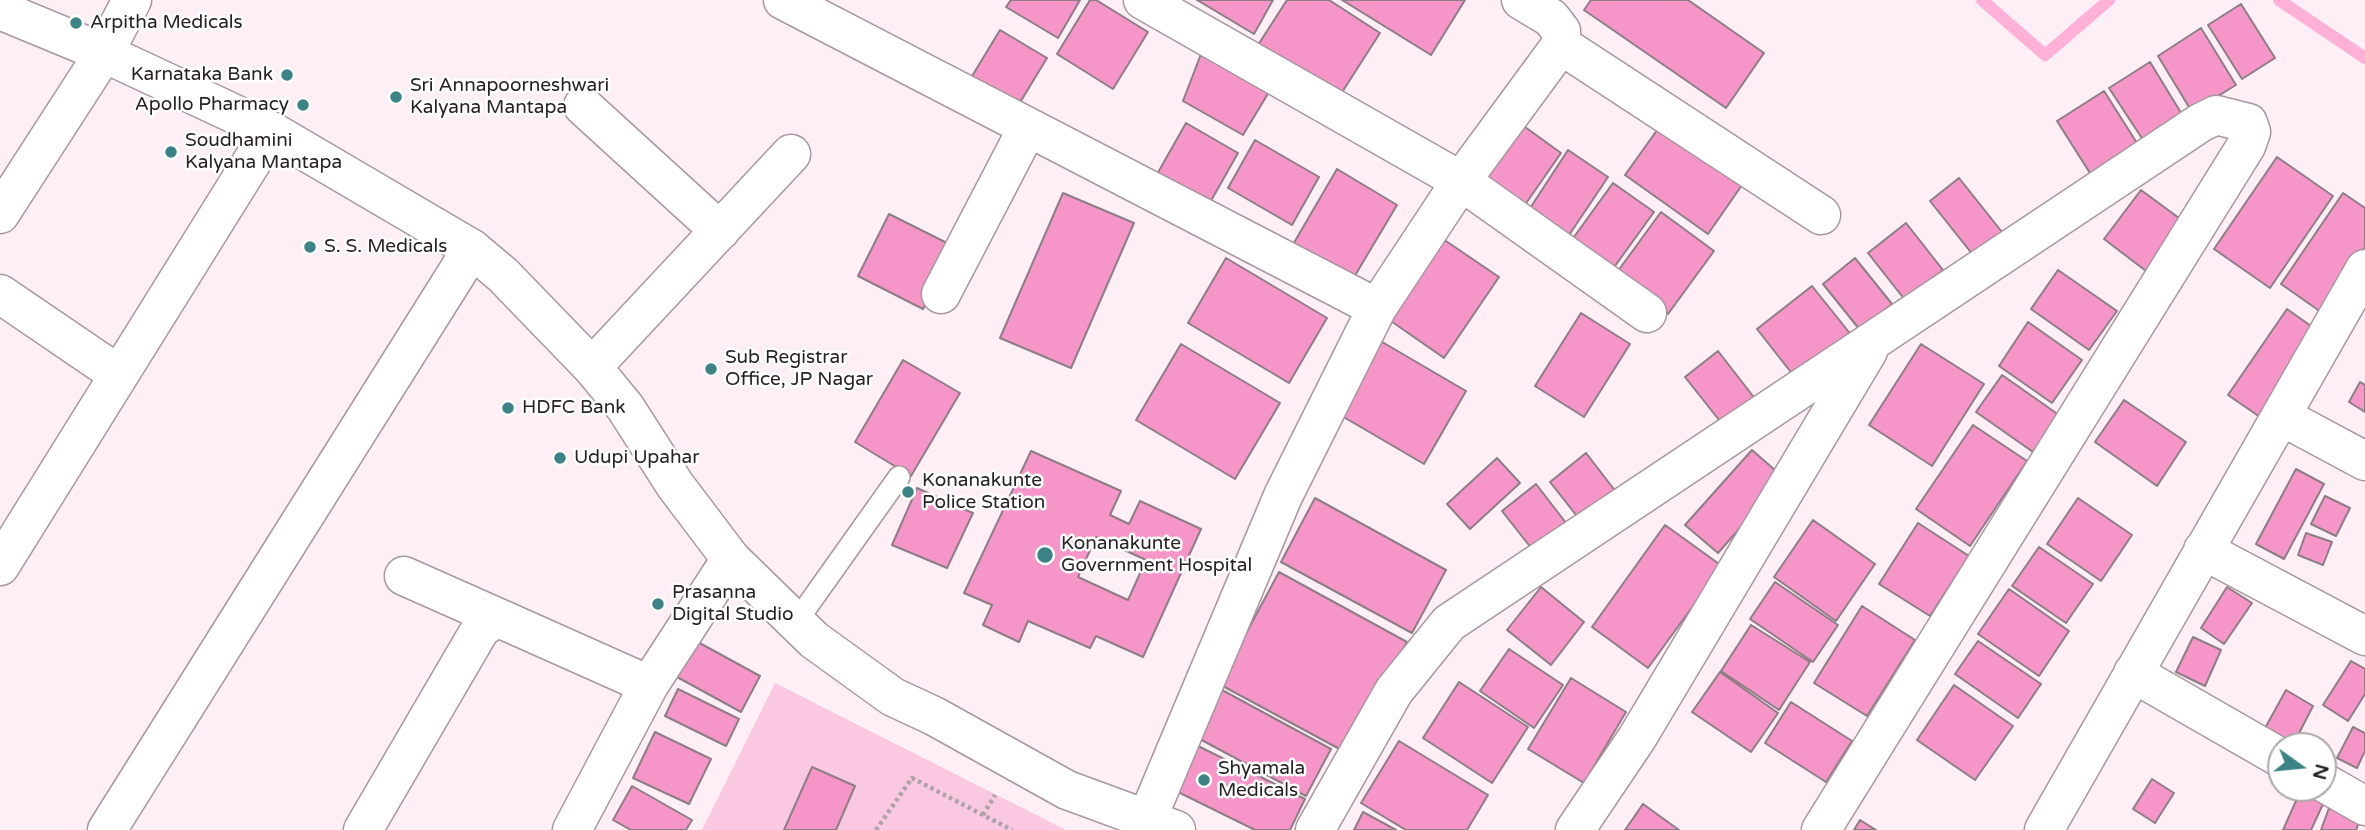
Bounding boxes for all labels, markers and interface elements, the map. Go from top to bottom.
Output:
place label: Arpitha Medicals [90,12,243,34]
marker: Arpitha Medicals [68,15,84,31]
place label: Karnataka Bank [131,64,273,86]
marker: Karnataka Bank [279,67,295,83]
place label: Sri Annapoorneshwari Kalyana Mantapa [410,75,609,119]
marker: Sri Annapoorneshwari Kalyana Mantapa [388,89,404,105]
place label: Apollo Pharmacy [135,94,289,116]
marker: Apollo Pharmacy [295,97,311,113]
place label: Soudhamini Kalyana Mantapa [185,130,342,174]
marker: Soudhamini Kalyana Mantapa [163,144,179,160]
place label: S. S. Medicals [324,236,447,258]
marker: S. S. Medicals [302,239,318,255]
place label: Sub Registrar Office, JP Nagar [725,347,873,391]
marker: Sub Registrar Office, JP Nagar [703,361,719,377]
place label: HDFC Bank [522,397,626,419]
marker: HDFC Bank [500,400,516,416]
place label: Udupi Upahar [574,447,700,469]
marker: Udupi Upahar [552,450,568,466]
place label: Konanakunte Police Station [922,470,1045,514]
marker: Konanakunte Police Station [900,484,916,500]
place label: Konanakunte Government Hospital [1061,533,1252,577]
marker: Konanakunte Government Hospital [1035,545,1055,565]
place label: Prasanna Digital Studio [672,582,794,626]
marker: Prasanna Digital Studio [650,596,666,612]
north arrow [2267,732,2337,802]
place label: Shyamala Medicals [1218,758,1305,802]
text: N [2308,762,2333,782]
marker: Shyamala Medicals [1196,772,1212,788]

